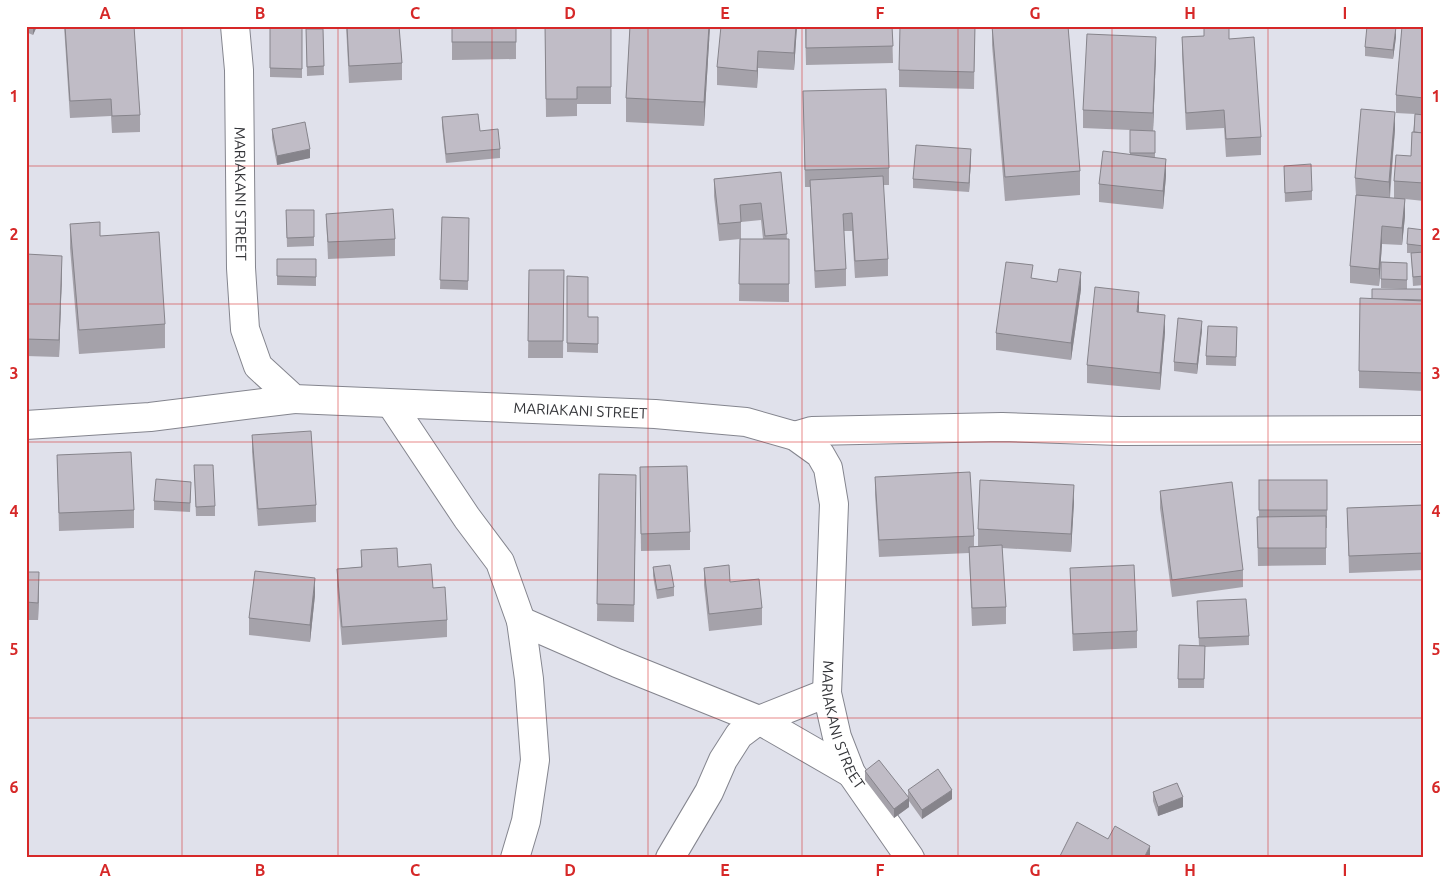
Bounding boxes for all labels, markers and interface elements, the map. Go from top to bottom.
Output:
text: A [99,4,111,22]
text: B [255,4,265,22]
text: C [410,4,420,22]
text: D [564,4,576,22]
text: E [720,4,730,22]
text: F [876,4,885,22]
text: G [1029,4,1041,22]
text: H [1184,4,1196,22]
text: I [1343,4,1347,22]
text: 1 [9,87,19,105]
text: 1 [1431,87,1441,105]
street label: MARIAKANI STREET [232,127,250,262]
text: 2 [9,225,19,243]
text: 2 [1431,225,1441,243]
text: 3 [9,364,19,382]
text: 3 [1431,364,1441,382]
street label: MARIAKANI STREET [513,399,648,422]
text: 4 [9,502,19,520]
text: 4 [1431,502,1441,520]
text: 5 [9,640,19,658]
text: 5 [1431,640,1441,658]
street label: MARIAKANI STREET [819,660,869,793]
text: 6 [9,778,19,796]
text: 6 [1431,778,1441,796]
text: A [99,861,111,879]
text: B [255,861,265,879]
text: C [410,861,420,879]
text: D [564,861,576,879]
text: E [720,861,730,879]
text: F [876,861,885,879]
text: G [1029,861,1041,879]
text: H [1184,861,1196,879]
text: I [1343,861,1347,879]

